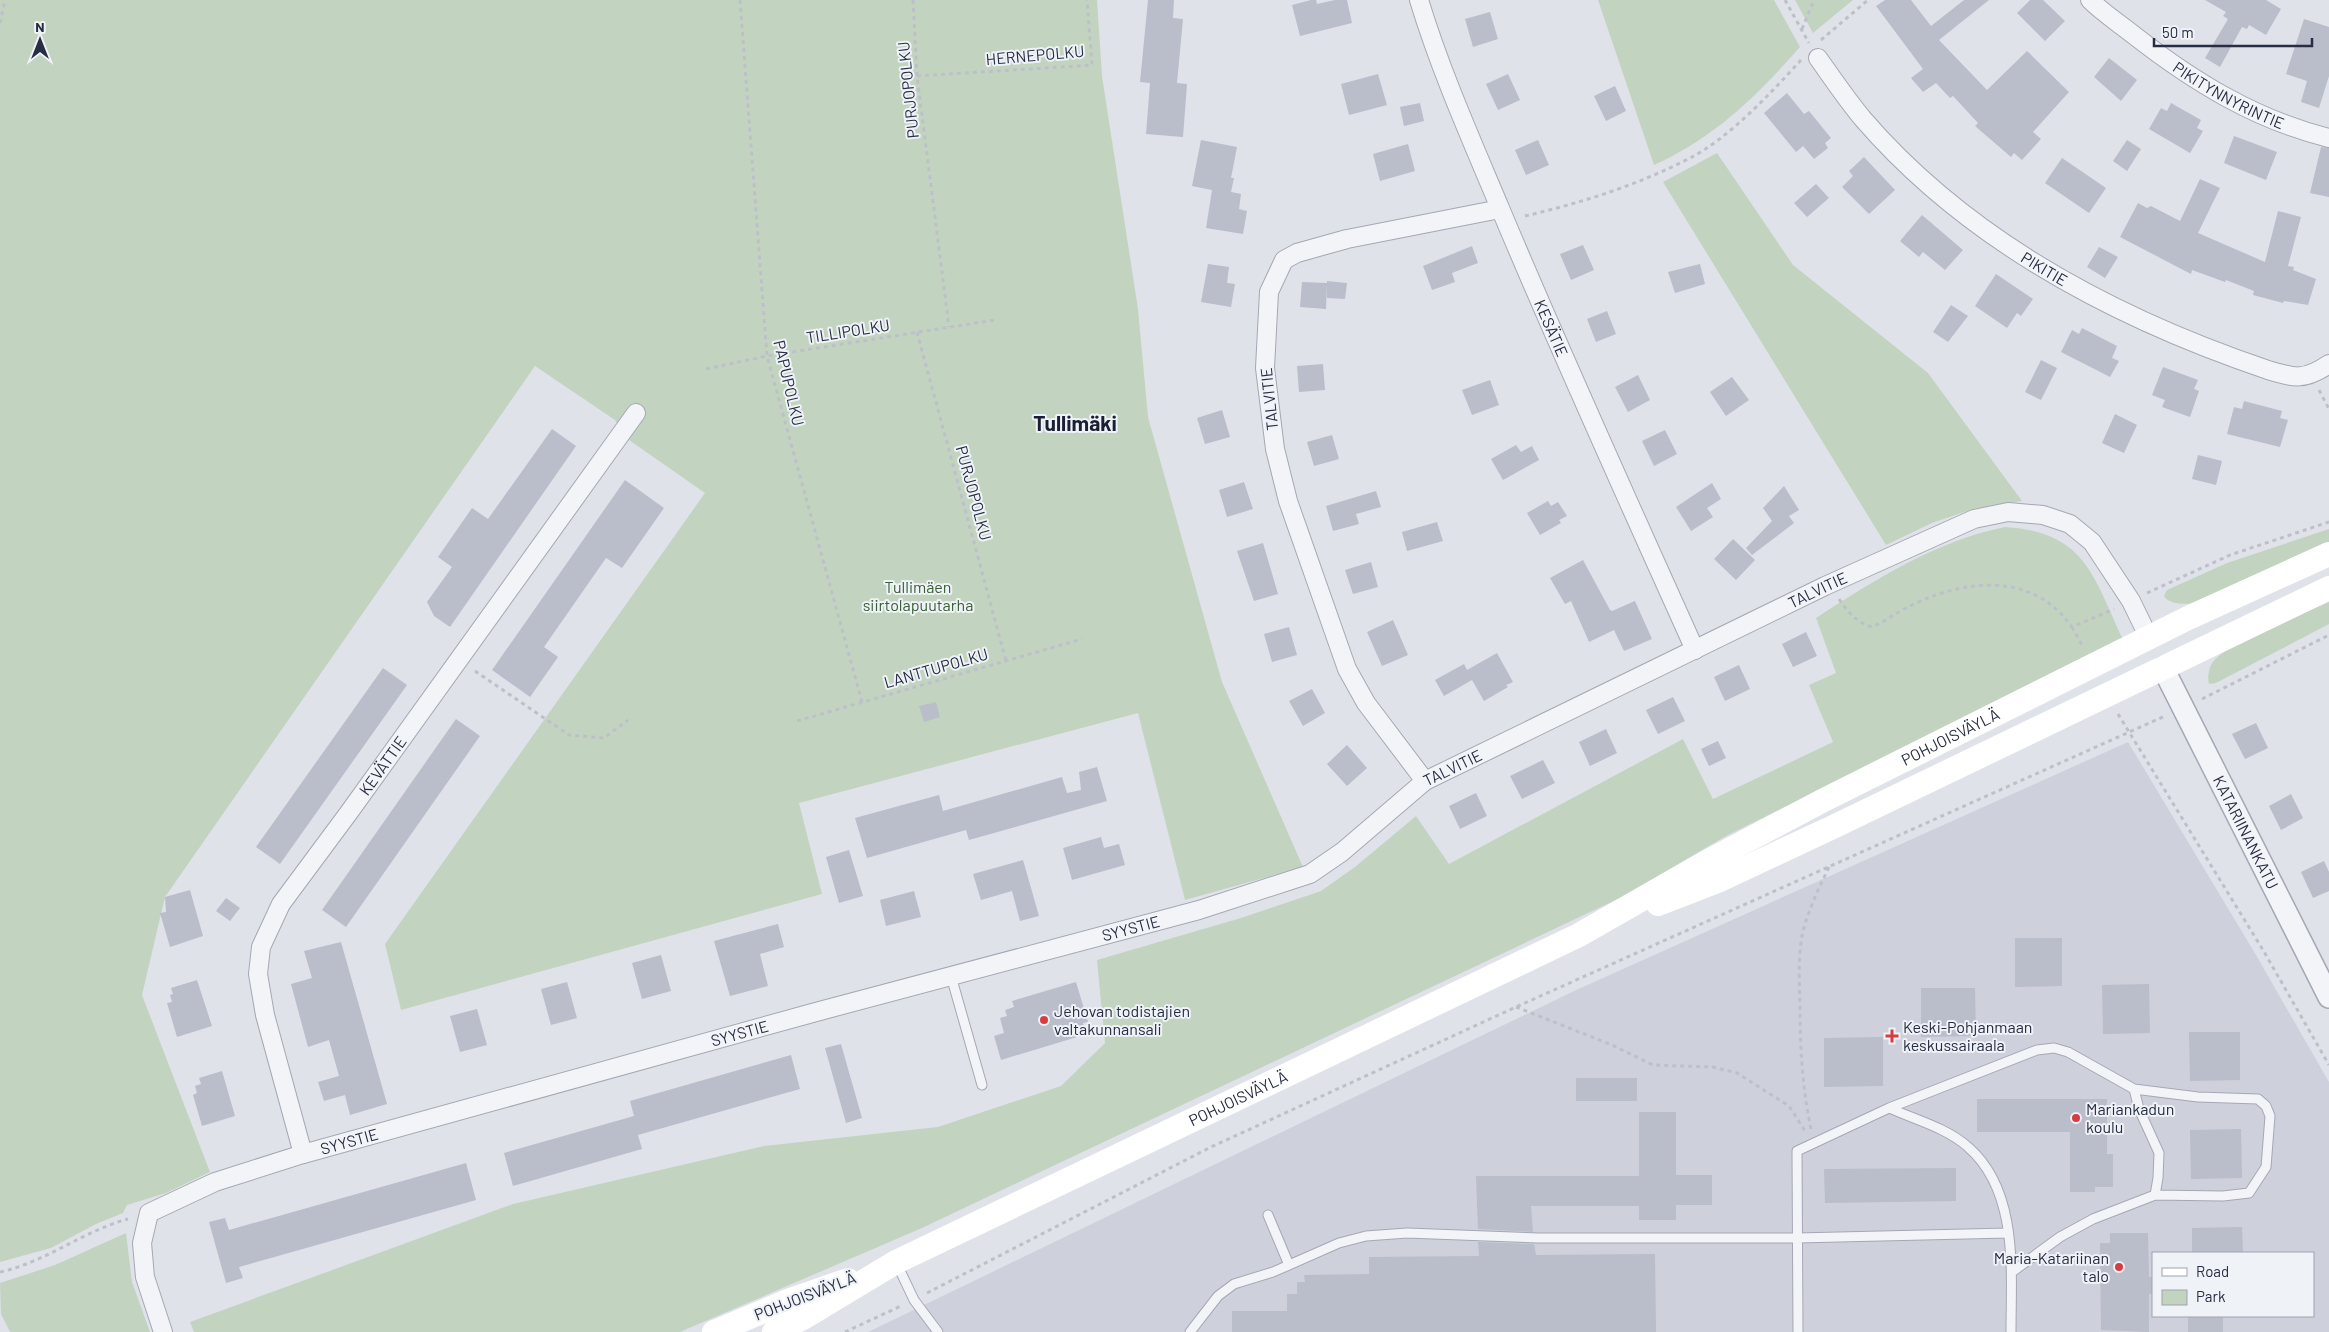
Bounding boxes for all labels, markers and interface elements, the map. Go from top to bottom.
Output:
north arrow [15,15,65,65]
scale bar [2154,15,2312,47]
text: N [35,18,45,35]
text: 50 m [2162,23,2194,41]
street label: PURJOPOLKU [893,41,922,139]
street label: HERNEPOLKU [985,41,1085,68]
street label: PIKITYNNYRINTIE [2170,57,2287,132]
street label: PIKITIE [2018,247,2071,289]
street label: KESÄTIE [1531,296,1573,359]
street label: TILLIPOLKU [805,315,891,346]
street label: PAPUPOLKU [770,338,809,428]
street label: TALVITIE [1256,367,1281,431]
district label: Tullimäki [1033,410,1117,435]
street label: PURJOPOLKU [953,443,996,542]
street label: TALVITIE [1785,567,1850,612]
park label: Tullimäen siirtolapuutarha [863,577,973,614]
street label: LANTTUPOLKU [882,644,990,691]
street label: POHJOISVÄYLÄ [1898,704,2003,769]
street label: KEVÄTTIE [355,732,410,799]
street label: TALVITIE [1420,745,1485,790]
street label: KATARIINANKATU [2210,772,2283,892]
street label: SYYSTIE [1100,911,1162,944]
place label: Jehovan todistajien valtakunnansali [1054,1001,1190,1038]
marker: Jehovan todistajien valtakunnansali [1038,1014,1050,1026]
street label: SYYSTIE [708,1016,770,1050]
place label: Keski-Pohjanmaan keskussairaala [1903,1017,2032,1054]
marker: Keski-Pohjanmaan keskussairaala [1885,1029,1899,1043]
street label: POHJOISVÄYLÄ [1185,1066,1291,1130]
place label: Mariankadun koulu [2086,1099,2174,1136]
marker: Mariankadun koulu [2070,1112,2082,1124]
street label: SYYSTIE [318,1124,380,1158]
place label: Maria-Katariinan talo [1994,1248,2109,1285]
legend [2152,1252,2314,1317]
marker: Maria-Katariinan talo [2113,1261,2125,1273]
text: Road [2196,1262,2229,1280]
street label: POHJOISVÄYLÄ [751,1267,859,1324]
text: Park [2196,1287,2226,1305]

